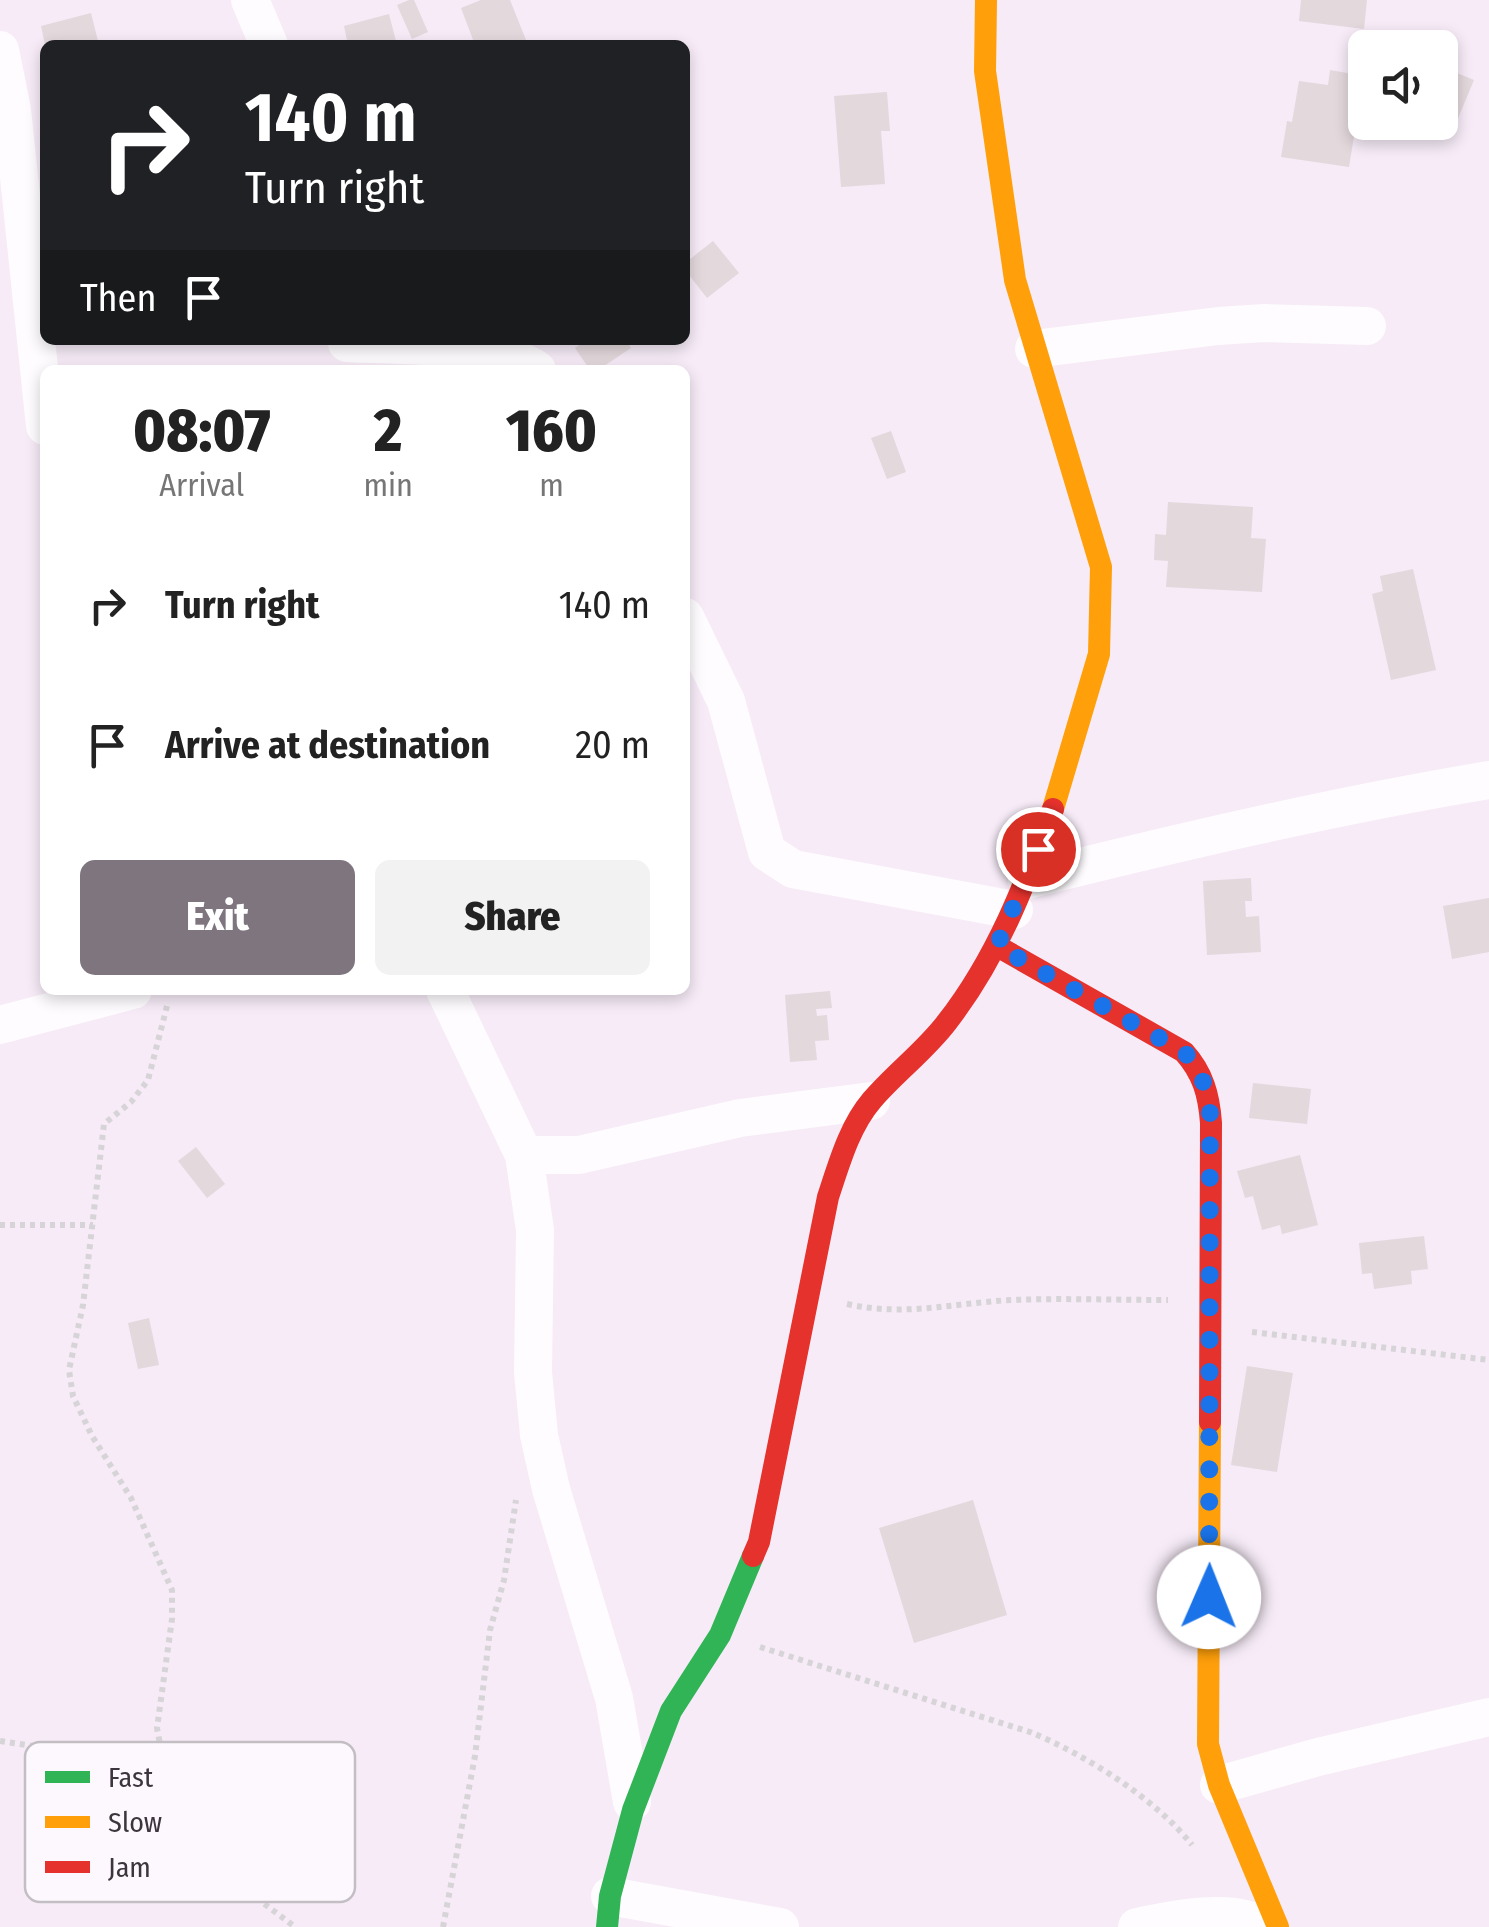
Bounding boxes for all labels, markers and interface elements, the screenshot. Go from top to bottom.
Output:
map controls [1348,30,1458,140]
button: sound [1348,30,1458,140]
text: 140 m [245,76,417,160]
icon: right [80,80,210,210]
text: Turn right [245,161,424,215]
icon: arrive [176,270,231,325]
text: Then [80,275,156,321]
text: 08:07 [133,395,270,467]
text: 2 [374,395,402,467]
text: 160 [506,395,597,467]
text: Arrival [159,466,244,504]
text: min [363,466,413,504]
text: m [539,466,564,504]
icon: right [80,578,135,633]
text: Turn right [165,582,319,628]
text: 140 m [559,582,650,628]
icon: arrive [80,718,135,773]
text: Arrive at destination [165,722,490,768]
text: 20 m [575,722,650,768]
pin [996,807,1081,892]
icon: arrive [1011,822,1066,877]
button: Exit [80,860,355,975]
button: Share [375,860,650,975]
position arrow [1157,1545,1261,1649]
legend [25,1742,355,1902]
text: Fast [108,1761,154,1794]
text: Slow [108,1806,162,1839]
text: Jam [108,1851,151,1884]

